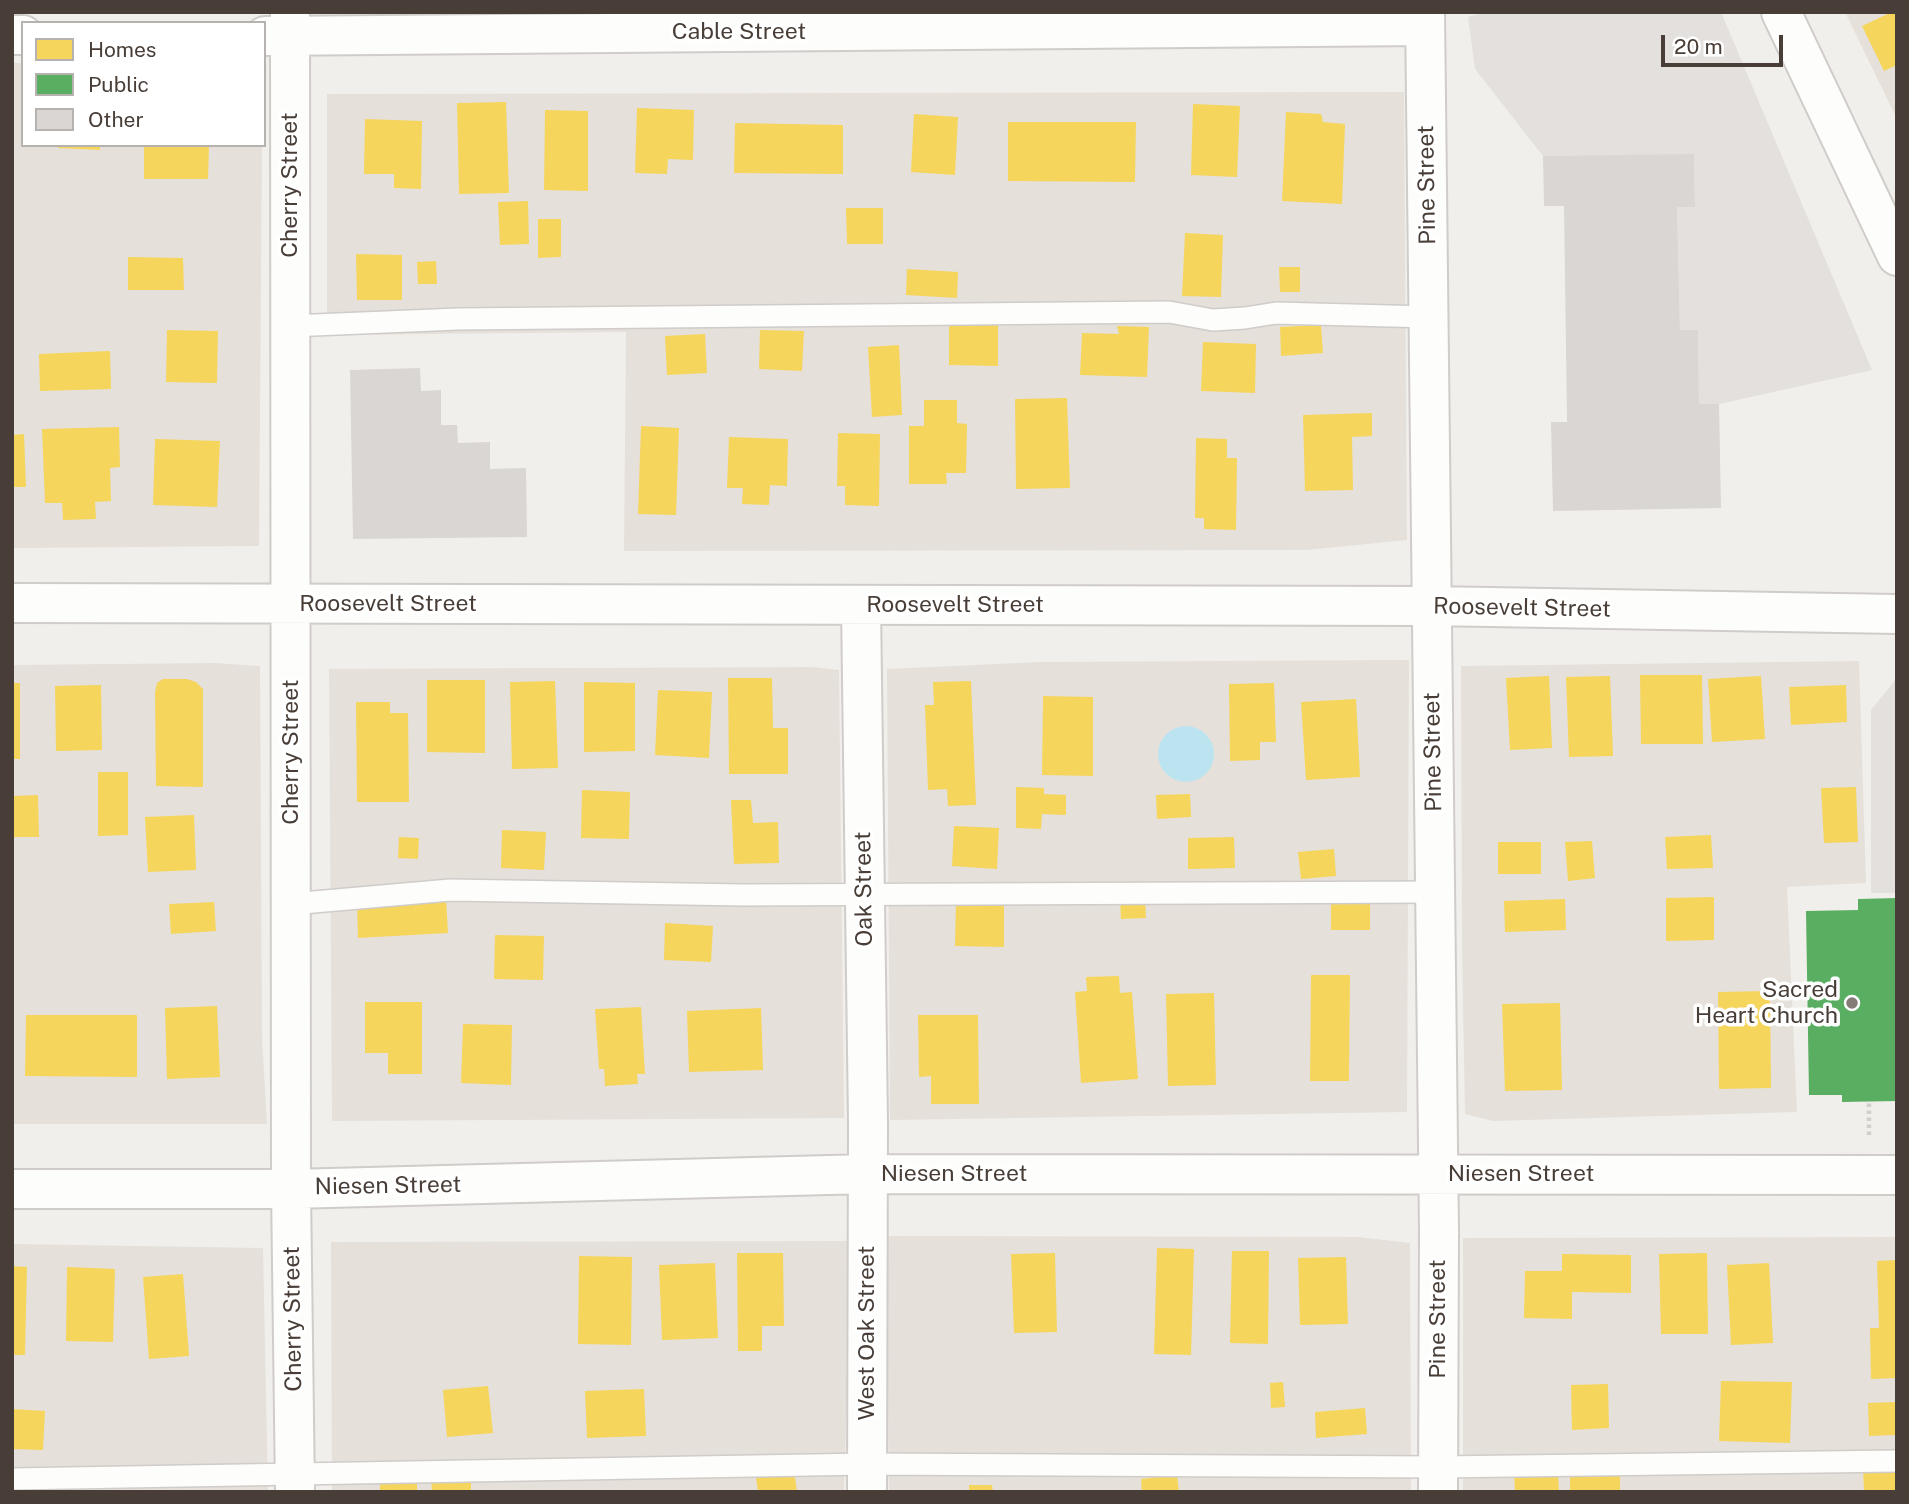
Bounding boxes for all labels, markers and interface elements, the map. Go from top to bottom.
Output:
street label: Cable Street [672,18,806,46]
legend [21,21,266,147]
scale bar [1664,21,1786,65]
text: 20 m [1674,34,1723,59]
text: Homes [88,37,156,62]
text: Public [88,72,149,97]
text: Other [88,107,144,132]
street label: Cherry Street [276,112,304,258]
street label: Pine Street [1412,125,1442,245]
street label: Roosevelt Street [299,590,477,618]
street label: Roosevelt Street [866,591,1044,619]
street label: Roosevelt Street [1433,593,1611,623]
street label: Cherry Street [277,679,305,825]
street label: Pine Street [1418,692,1448,812]
street label: Oak Street [849,831,879,947]
place label: Sacred Heart Church [1695,976,1838,1030]
marker: Sacred Heart Church [1844,995,1860,1011]
street label: Niesen Street [881,1160,1027,1188]
street label: Niesen Street [1448,1160,1594,1188]
street label: Niesen Street [314,1171,462,1201]
street label: Cherry Street [278,1246,308,1392]
street label: West Oak Street [853,1246,881,1420]
street label: Pine Street [1424,1259,1452,1379]

